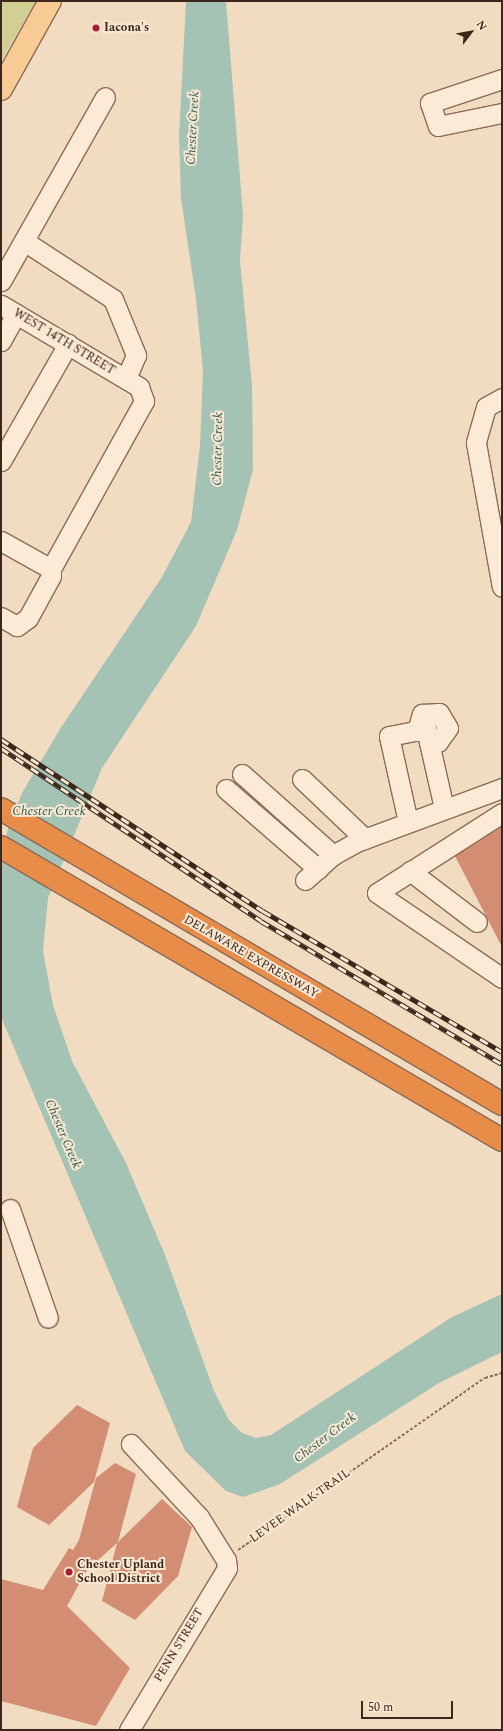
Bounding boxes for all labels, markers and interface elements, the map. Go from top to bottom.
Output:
north arrow [451,12,491,52]
text: N [472,17,491,34]
place label: Iacona's [104,21,149,35]
marker: Iacona's [91,23,101,33]
water label: Chester Creek [183,91,203,165]
street label: WEST 14TH STREET [11,306,117,378]
water label: Chester Creek [210,412,226,486]
water label: Chester Creek [12,803,86,819]
street label: DELAWARE EXPRESSWAY [181,913,321,1001]
water label: Chester Creek [41,1097,85,1171]
water label: Chester Creek [291,1410,359,1466]
street label: LEVEE WALK TRAIL [247,1466,353,1546]
place label: Chester Upland School District [77,1558,164,1586]
marker: Chester Upland School District [64,1567,74,1577]
street label: PENN STREET [151,1605,207,1685]
scale bar [363,1693,455,1719]
text: 50 m [368,1698,393,1717]

